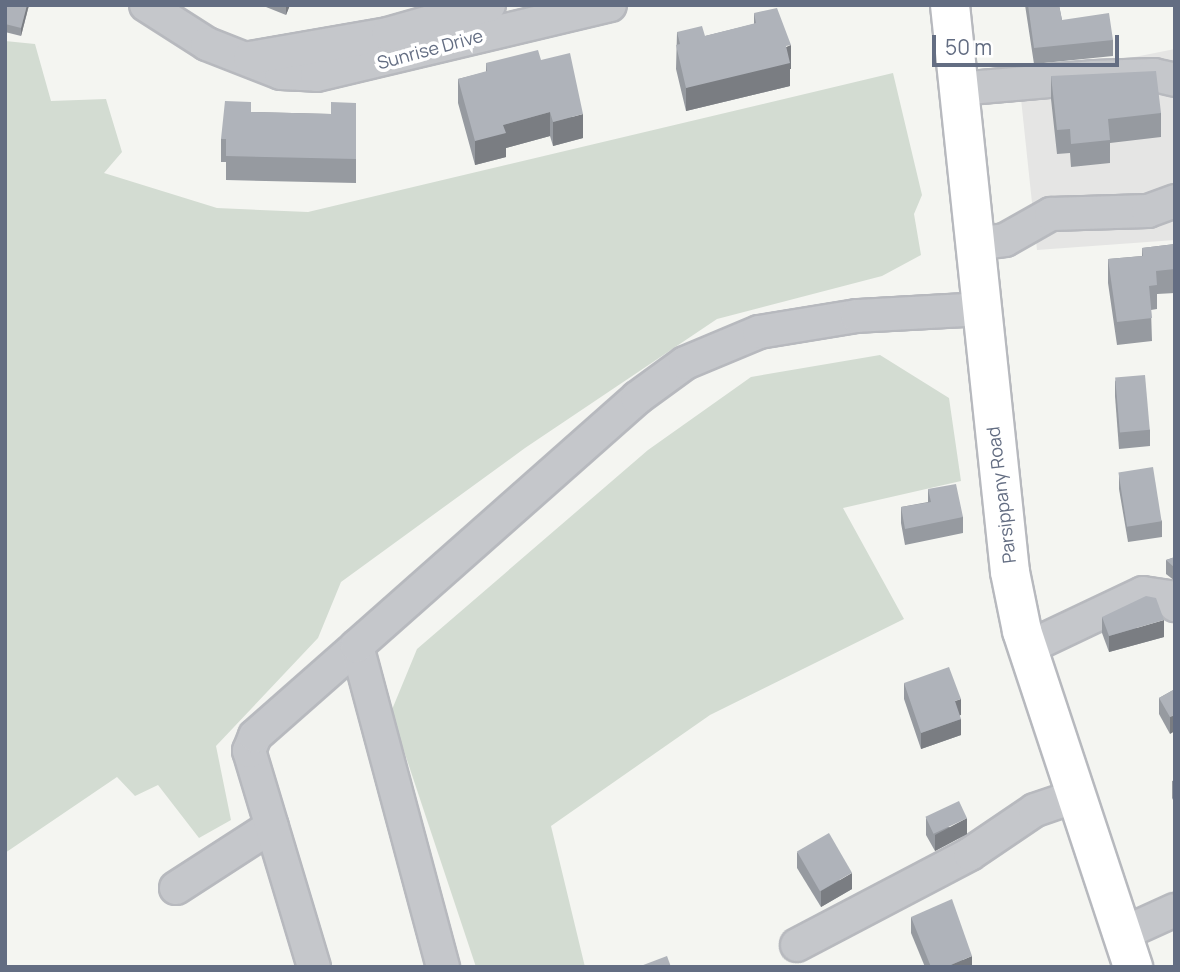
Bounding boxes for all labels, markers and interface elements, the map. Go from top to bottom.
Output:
scale bar [935,21,1122,65]
street label: Sunrise Drive [375,24,485,74]
text: 50 m [945,33,992,61]
street label: Parsippany Road [982,425,1020,565]

